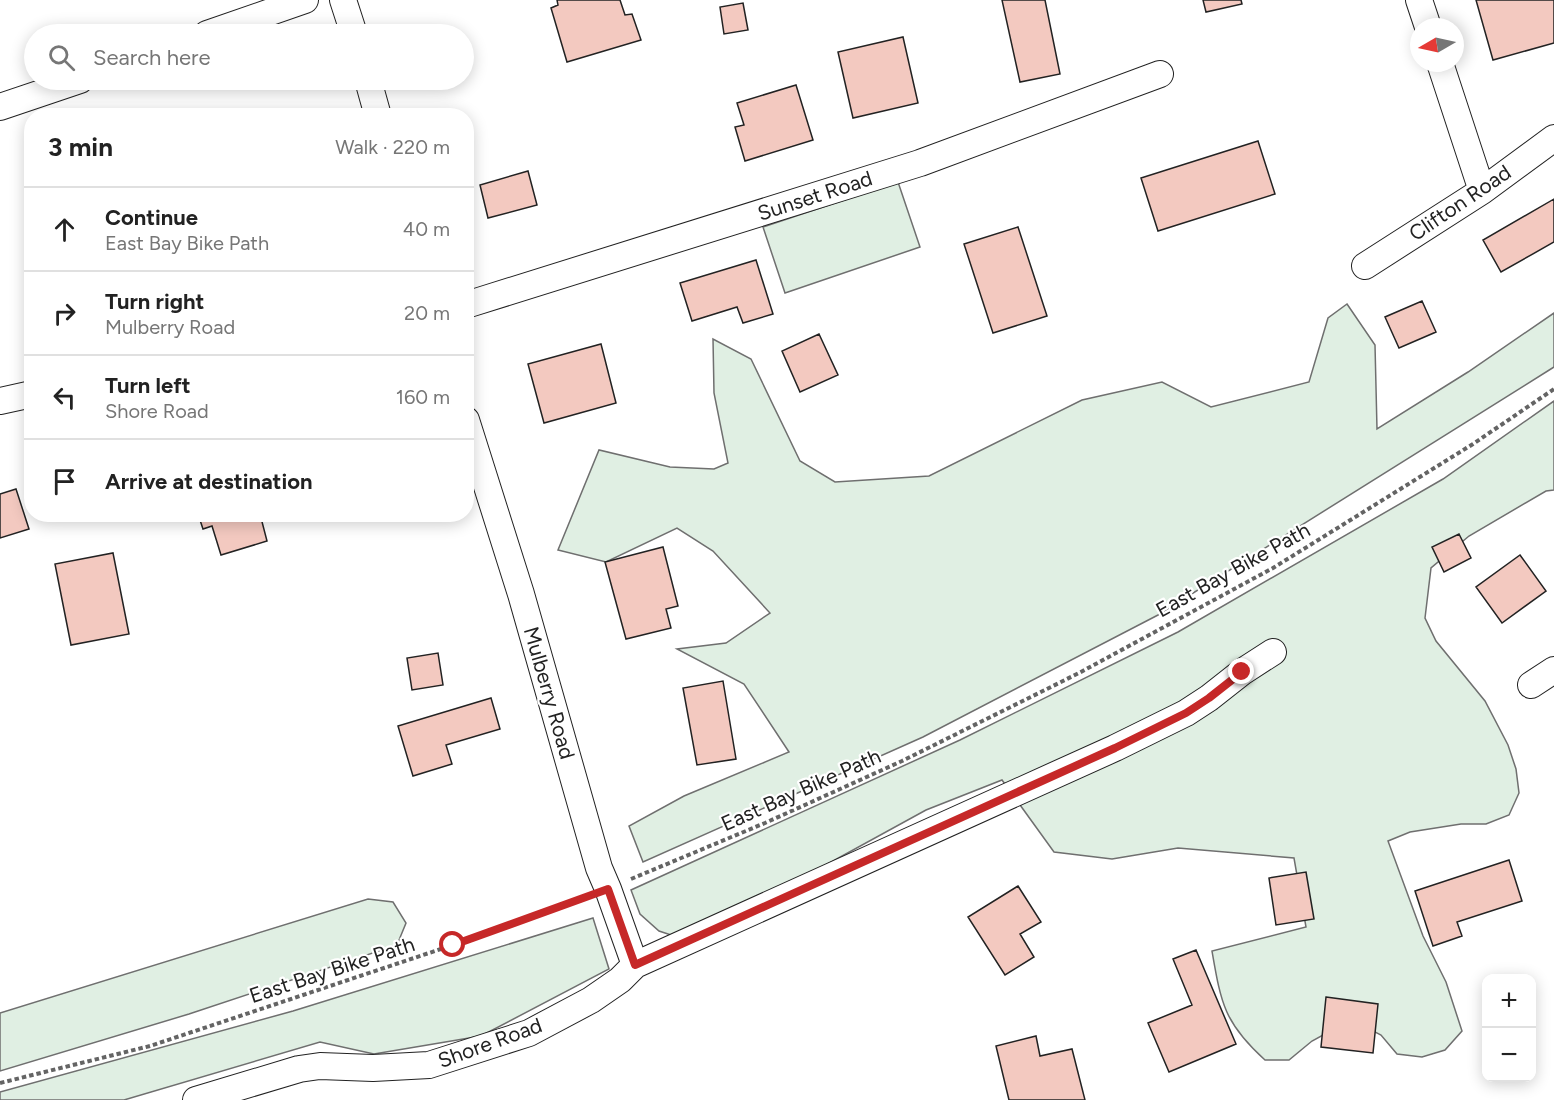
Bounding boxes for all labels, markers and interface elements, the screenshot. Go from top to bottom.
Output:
north arrow [1410,18,1464,72]
search box [24,24,474,90]
icon: search [45,41,78,74]
text: Search here [93,44,211,71]
text: 3 min [48,131,113,163]
text: Walk · 220 m [335,135,450,159]
street label: Clifton Road [1404,159,1516,246]
street label: Sunset Road [754,165,875,226]
text: Continue [105,204,198,231]
icon: ahead [48,213,81,246]
text: 40 m [403,217,450,241]
text: East Bay Bike Path [105,231,269,255]
text: Turn right [105,288,204,315]
icon: right [48,297,81,330]
text: 20 m [404,301,450,325]
text: Mulberry Road [105,315,235,339]
text: Turn left [105,372,191,399]
icon: left [48,381,81,414]
text: 160 m [396,385,450,409]
text: Shore Road [105,399,209,423]
icon: arrive [48,465,81,498]
text: Arrive at destination [105,468,313,495]
street label: East Bay Bike Path [1151,517,1314,622]
street label: Mulberry Road [519,624,580,762]
route end [1228,658,1254,684]
street label: East Bay Bike Path [717,743,885,836]
street label: East Bay Bike Path [246,931,418,1008]
route start [439,931,465,957]
map controls [1482,974,1536,1082]
button: + [1482,974,1536,1028]
street label: Shore Road [434,1012,545,1073]
button: − [1482,1028,1536,1082]

